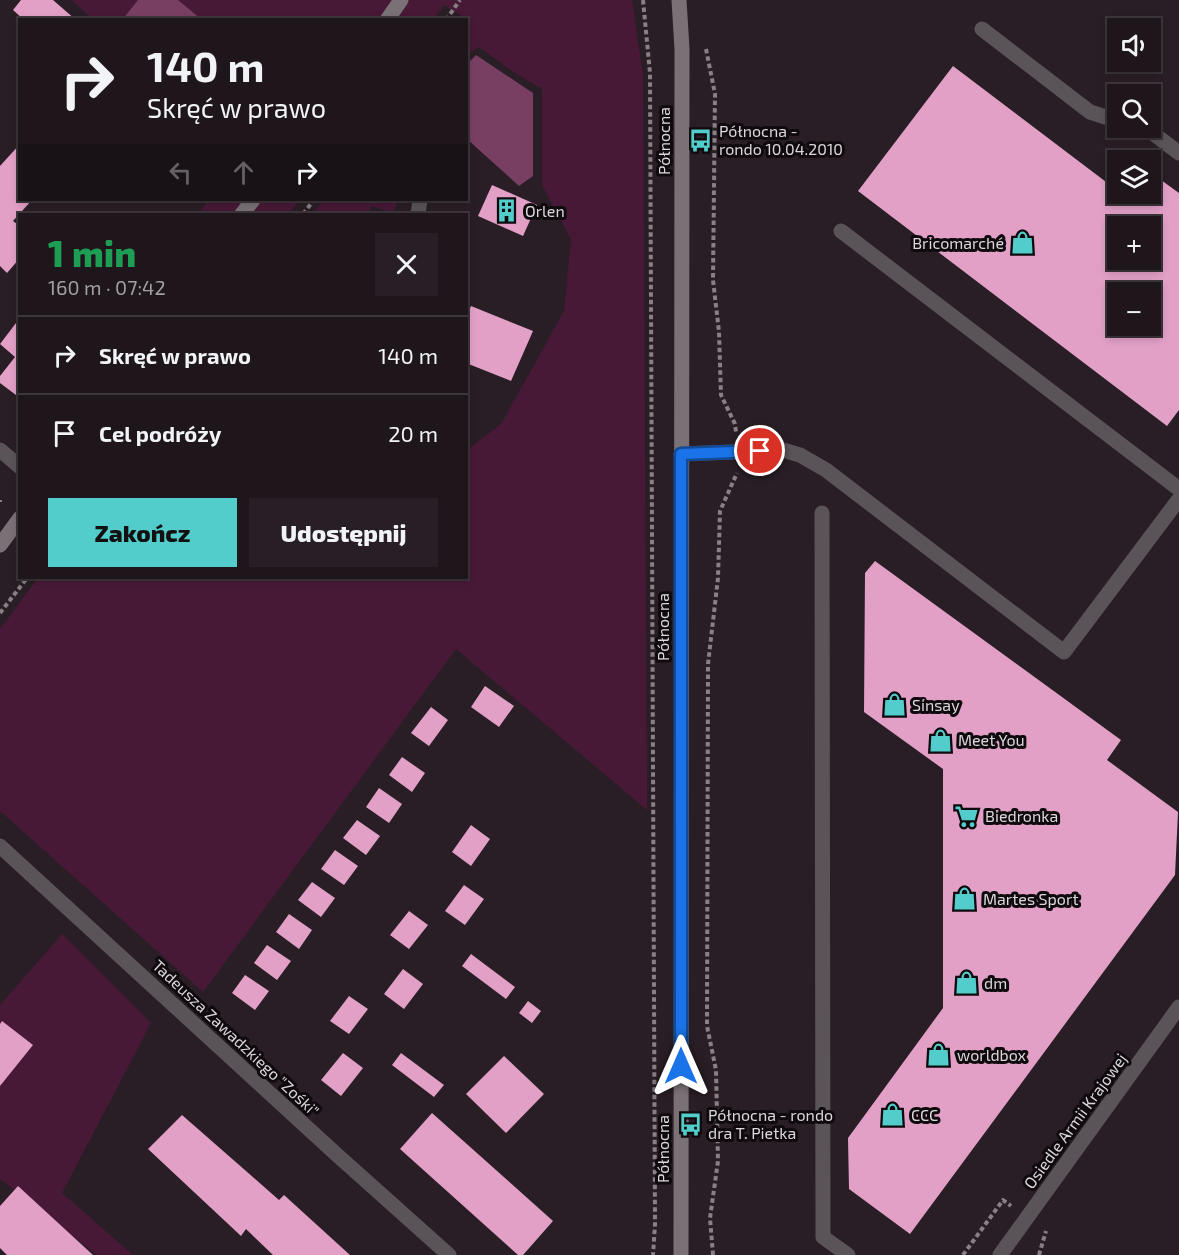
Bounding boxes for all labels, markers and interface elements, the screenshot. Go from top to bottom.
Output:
map controls [1107,18,1161,336]
button: sound [1107,18,1161,72]
text: 140 m [147,40,264,90]
icon: right [48,42,126,120]
button: search [1107,84,1161,138]
text: Skręć w prawo [147,91,326,123]
street label: Północna [654,107,673,175]
place label: Północna - rondo 10.04.2010 [719,121,843,158]
bus stop icon: Północna - rondo 10.04.2010 [688,127,714,153]
button: layers [1107,150,1161,204]
icon: left [164,156,197,189]
icon: ahead [227,156,260,189]
icon: right [290,156,323,189]
building icon: Orlen [494,198,520,224]
place label: Orlen [525,201,565,220]
button: + [1107,216,1161,270]
shop icon: Bricomarché [1009,230,1035,256]
text: 1 min [48,231,136,274]
button: close [375,233,438,296]
place label: Bricomarché [912,233,1004,252]
text: 160 m · 07:42 [48,275,166,299]
button: − [1107,282,1161,336]
icon: right [48,339,81,372]
text: Skręć w prawo [99,342,251,368]
text: 140 m [378,342,438,368]
icon: arrive [48,417,81,450]
text: Cel podróży [99,420,221,446]
text: 20 m [388,420,438,446]
pin [734,425,785,476]
icon: arrive [743,434,776,467]
button: Zakończ [48,498,237,567]
button: Udostępnij [249,498,438,567]
street label: Północna [653,593,672,661]
shop icon: Sinsay [881,692,907,718]
place label: Sinsay [912,695,960,714]
shop icon: Meet You [927,727,953,753]
place label: Meet You [958,730,1025,749]
supermarket icon: Biedronka [954,803,980,829]
place label: Biedronka [985,806,1058,825]
shop icon: Martes Sport [952,886,978,912]
place label: Martes Sport [983,889,1078,908]
street label: Tadeusza Zawadzkiego "Zośki" [149,955,324,1120]
shop icon: dm [953,970,979,996]
place label: dm [984,973,1007,992]
position arrow [649,1034,713,1098]
shop icon: worldbox [926,1042,952,1068]
place label: worldbox [957,1045,1027,1064]
street label: Osiedle Armii Krajowej [1019,1049,1131,1193]
shop icon: CCC [880,1102,906,1128]
place label: Północna - rondo dra T. Pietka [708,1105,833,1142]
place label: CCC [911,1105,938,1124]
bus stop icon: Północna - rondo dra T. Pietka [677,1111,703,1137]
street label: Północna [653,1115,672,1183]

